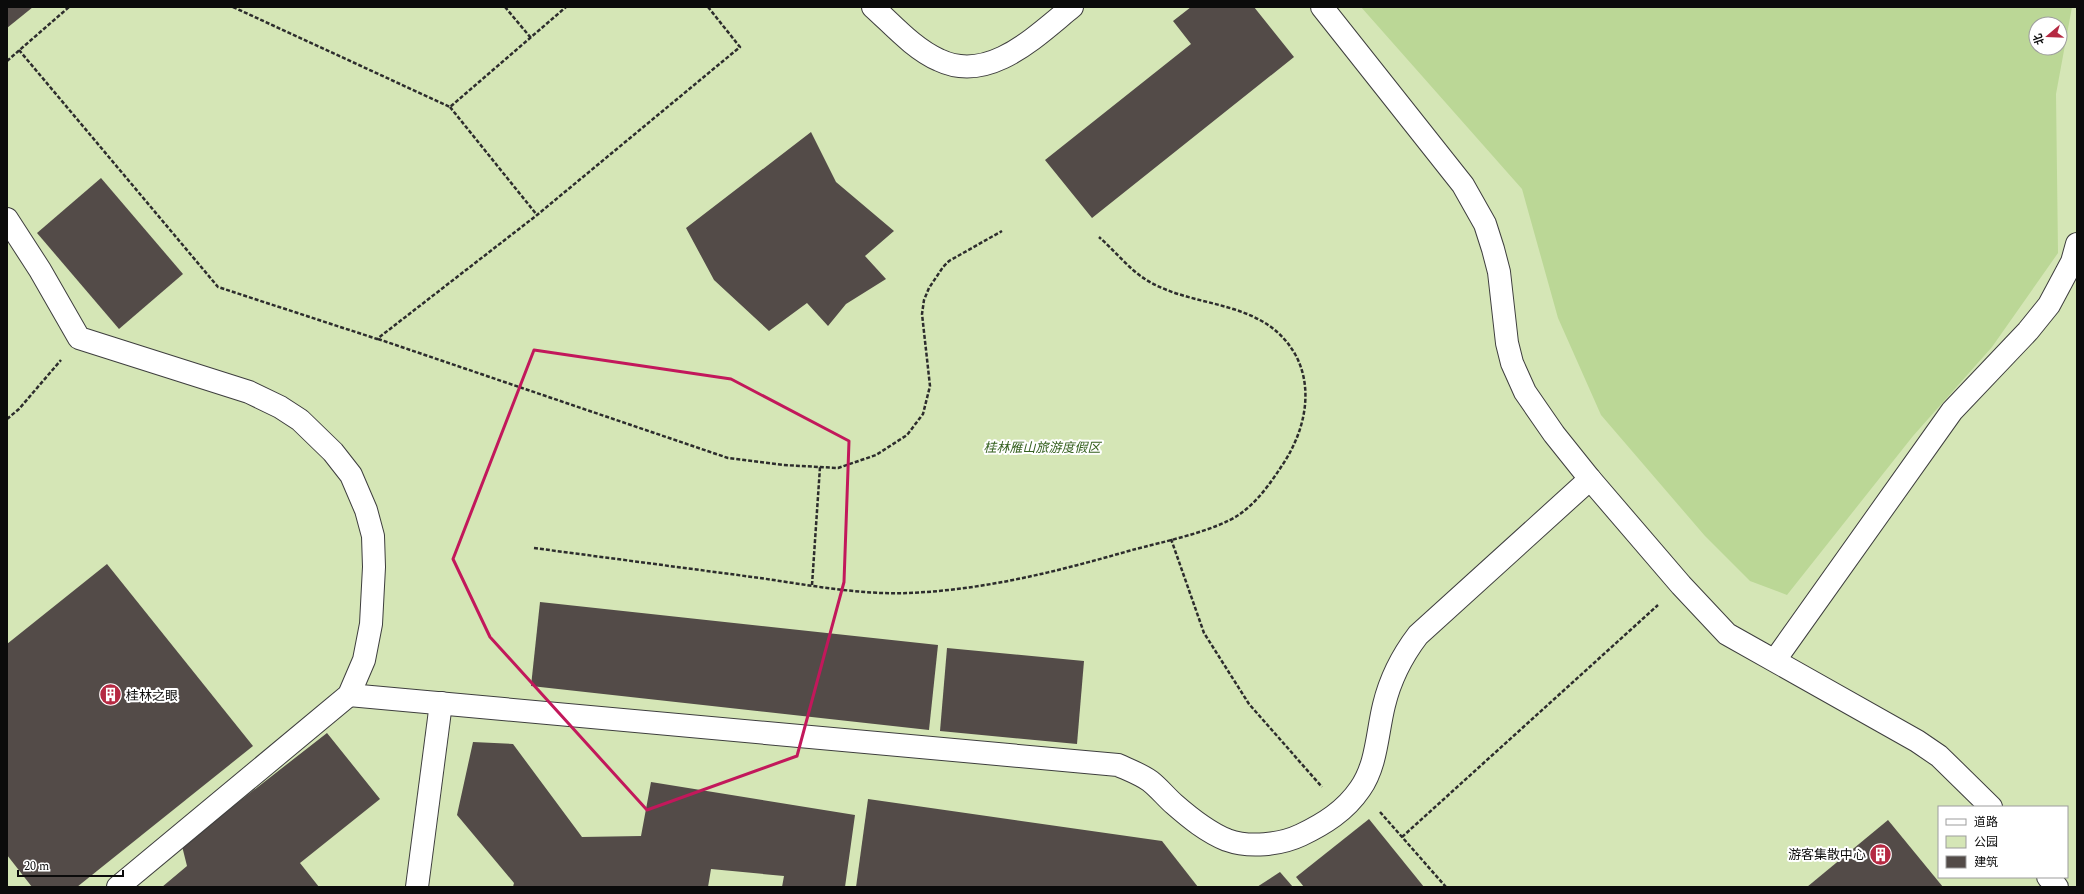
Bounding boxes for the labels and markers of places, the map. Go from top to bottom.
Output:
building icon: 桂林之眼 [97,682,123,708]
place label: 桂林之眼 [126,686,178,706]
building icon: 游客集散中心 [1868,841,1894,867]
place label: 游客集散中心 [1788,845,1866,865]

